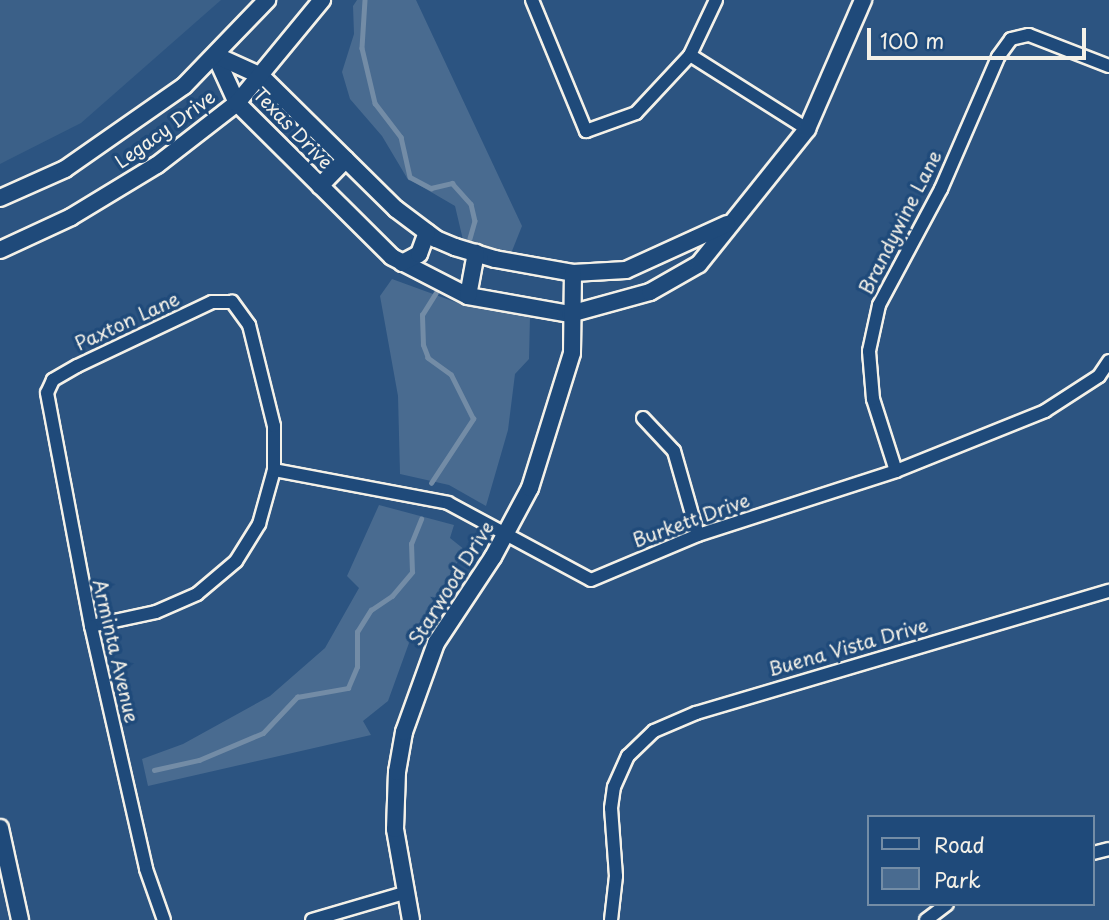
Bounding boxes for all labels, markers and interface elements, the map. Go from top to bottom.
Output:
scale bar [871,14,1090,58]
text: 100 m [880,24,944,56]
street label: Texas Drive [248,82,338,174]
street label: Legacy Drive [111,85,219,173]
street label: Brandywine Lane [854,146,946,298]
street label: Paxton Lane [71,287,183,355]
street label: Burkett Drive [629,488,753,552]
street label: Starwood Drive [403,516,499,650]
street label: Arminta Avenue [88,577,144,725]
street label: Buena Vista Drive [766,613,930,681]
legend [867,815,1095,906]
text: Road [934,828,985,860]
text: Park [934,863,981,895]

